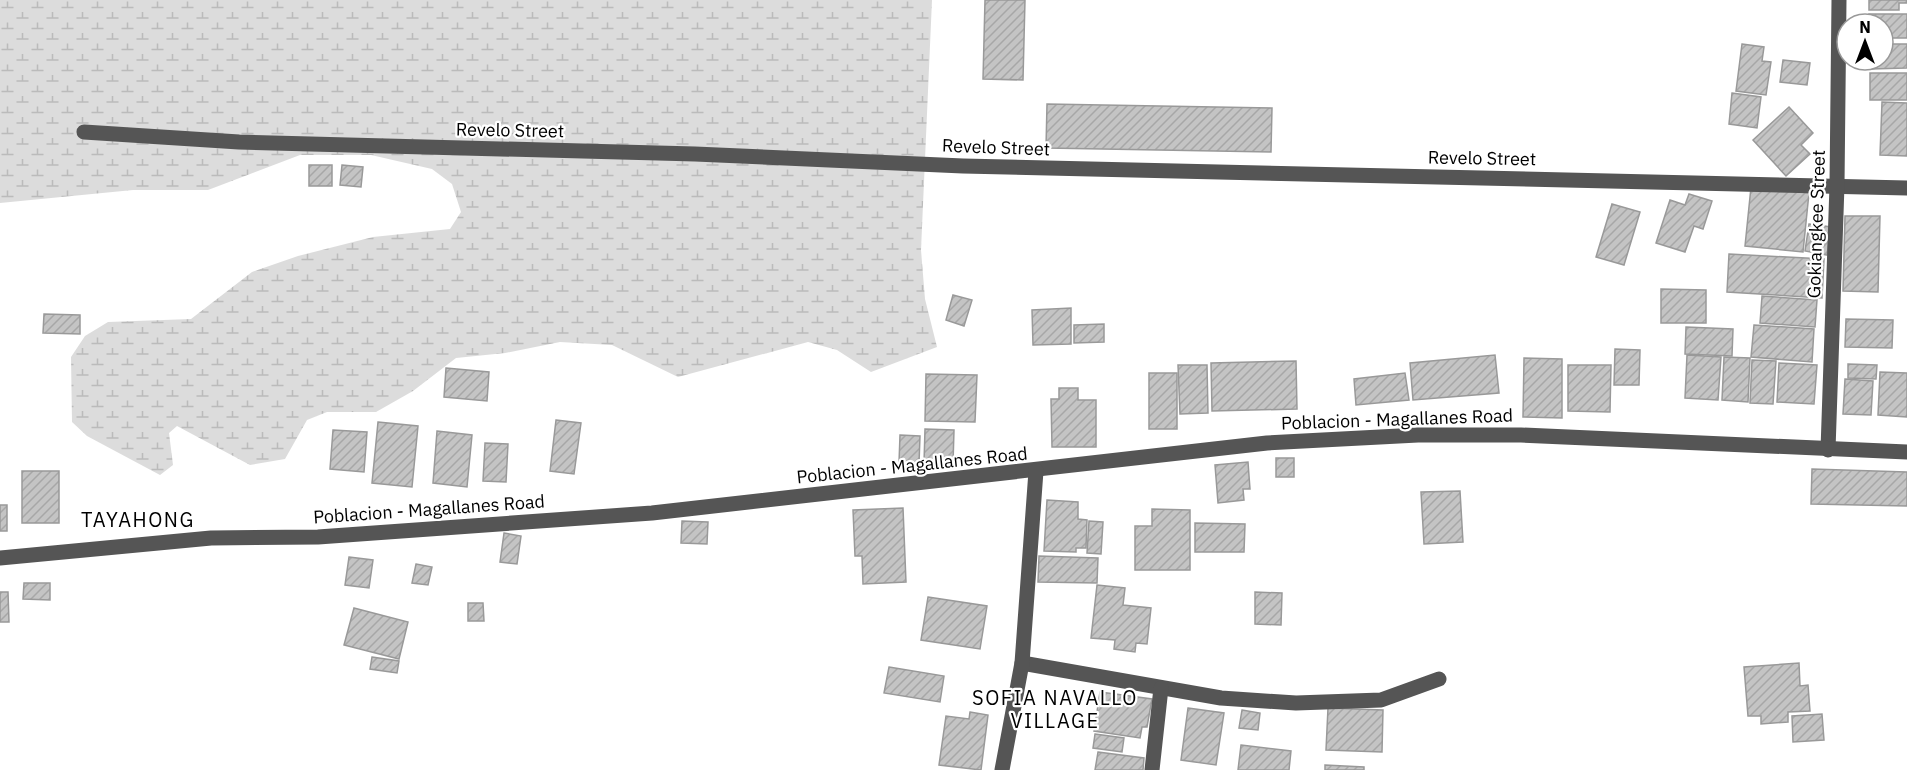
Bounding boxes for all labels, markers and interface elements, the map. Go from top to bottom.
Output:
north arrow [1835,12,1895,72]
text: N [1859,17,1871,37]
street label: Revelo Street [456,118,564,142]
street label: Revelo Street [942,134,1050,160]
street label: Revelo Street [1428,146,1536,170]
street label: Gokiangkee Street [1802,149,1830,299]
street label: Poblacion - Magallanes Road [1281,403,1513,435]
street label: Poblacion - Magallanes Road [795,441,1029,489]
street label: Poblacion - Magallanes Road [312,489,546,529]
district label: TAYAHONG [81,506,195,533]
district label: SOFIA NAVALLO VILLAGE [972,684,1138,734]

